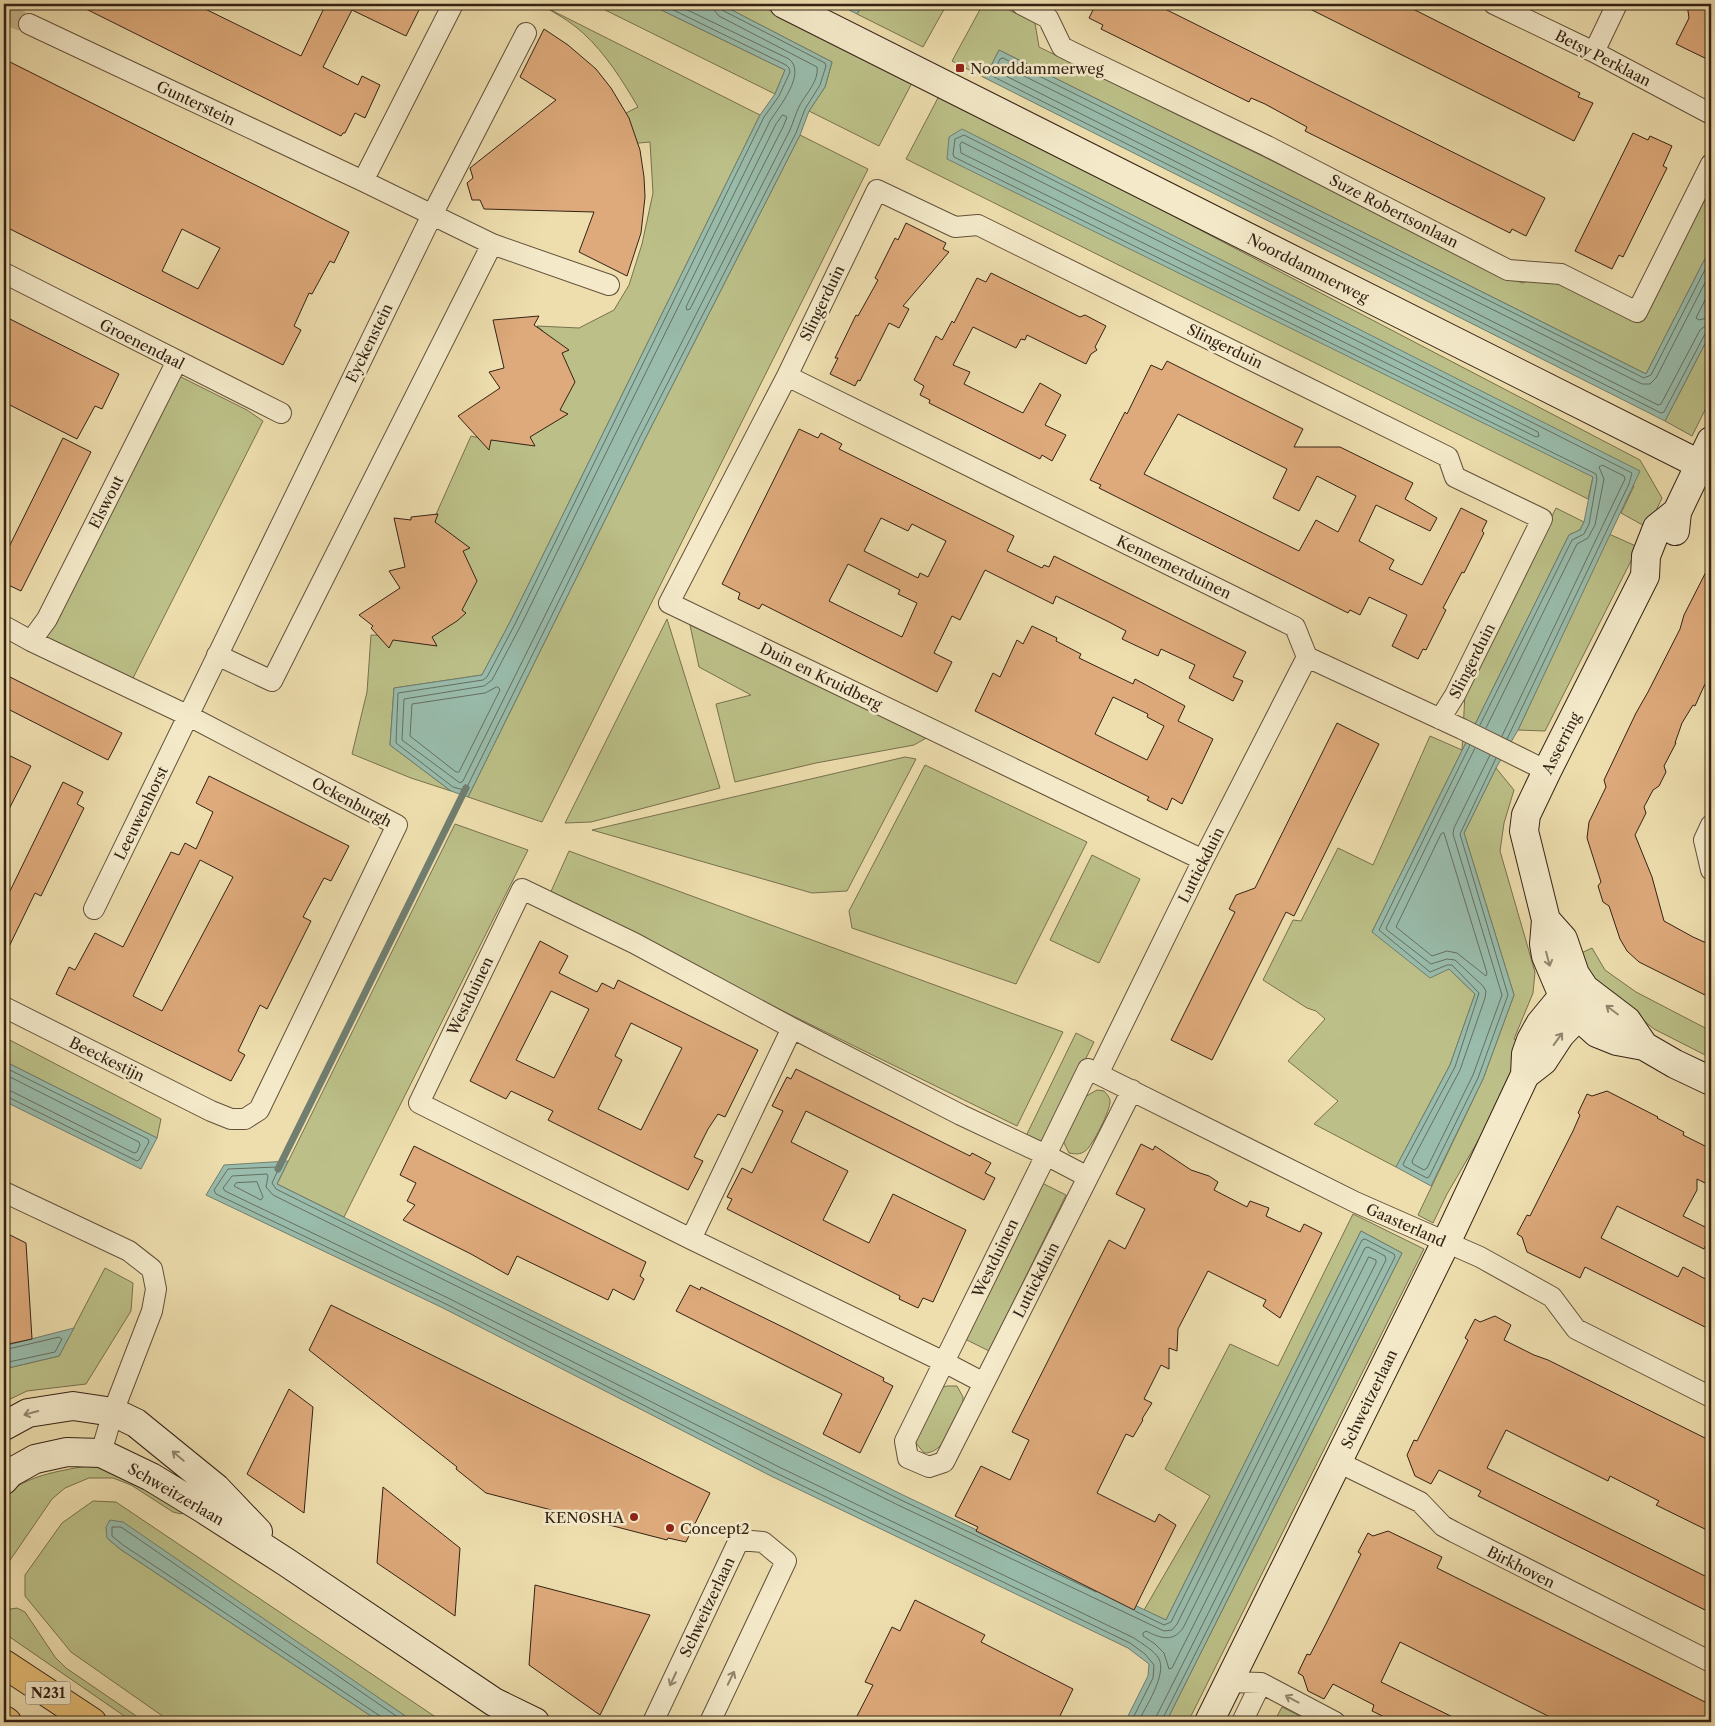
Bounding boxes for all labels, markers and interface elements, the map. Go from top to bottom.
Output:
street label: Betsy Perklaan [1552,26,1655,91]
place label: Noorddammerweg [970,59,1104,78]
marker: Noorddammerweg [954,62,966,74]
street label: Gunterstein [154,76,239,130]
street label: Suze Robertsonlaan [1326,170,1462,252]
street label: Noorddammerweg [1244,229,1372,307]
street label: Slingerduin [795,261,849,344]
street label: Eyckenstein [342,300,397,386]
street label: Groenendaal [97,315,188,374]
street label: Slingerduin [1184,319,1267,373]
street label: Elswout [85,472,128,532]
street label: Kennemerduinen [1113,531,1235,603]
street label: Slingerduin [1445,620,1499,702]
street label: Duin en Kruidberg [757,638,885,714]
street label: Asserring [1537,709,1585,778]
street label: Leeuwenhorst [110,762,172,863]
street label: Ockenburgh [309,773,396,831]
street label: Luttickduin [1174,823,1228,906]
one-way arrow [1543,951,1553,967]
street label: Westduinen [442,953,498,1039]
one-way arrow [1605,1005,1619,1015]
one-way arrow [1553,1032,1563,1046]
street label: Beeckestijn [66,1033,148,1086]
street label: Gaasterland [1363,1199,1449,1251]
street label: Westduinen [967,1215,1023,1301]
street label: Luttickduin [1009,1238,1063,1321]
street label: Schweitzerlaan [1337,1346,1402,1452]
one-way arrow [24,1409,40,1419]
one-way arrow [172,1451,185,1462]
street label: Schweitzerlaan [124,1459,228,1530]
place label: KENOSHA [544,1508,625,1527]
marker: KENOSHA [628,1511,640,1523]
place label: Concept2 [680,1519,750,1538]
marker: Concept2 [664,1522,676,1534]
street label: Birkhoven [1484,1542,1559,1592]
street label: Schweitzerlaan [676,1553,739,1660]
one-way arrow [668,1671,678,1686]
one-way arrow [726,1671,736,1686]
road number: N231 [26,1682,70,1705]
one-way arrow [1285,1694,1300,1704]

